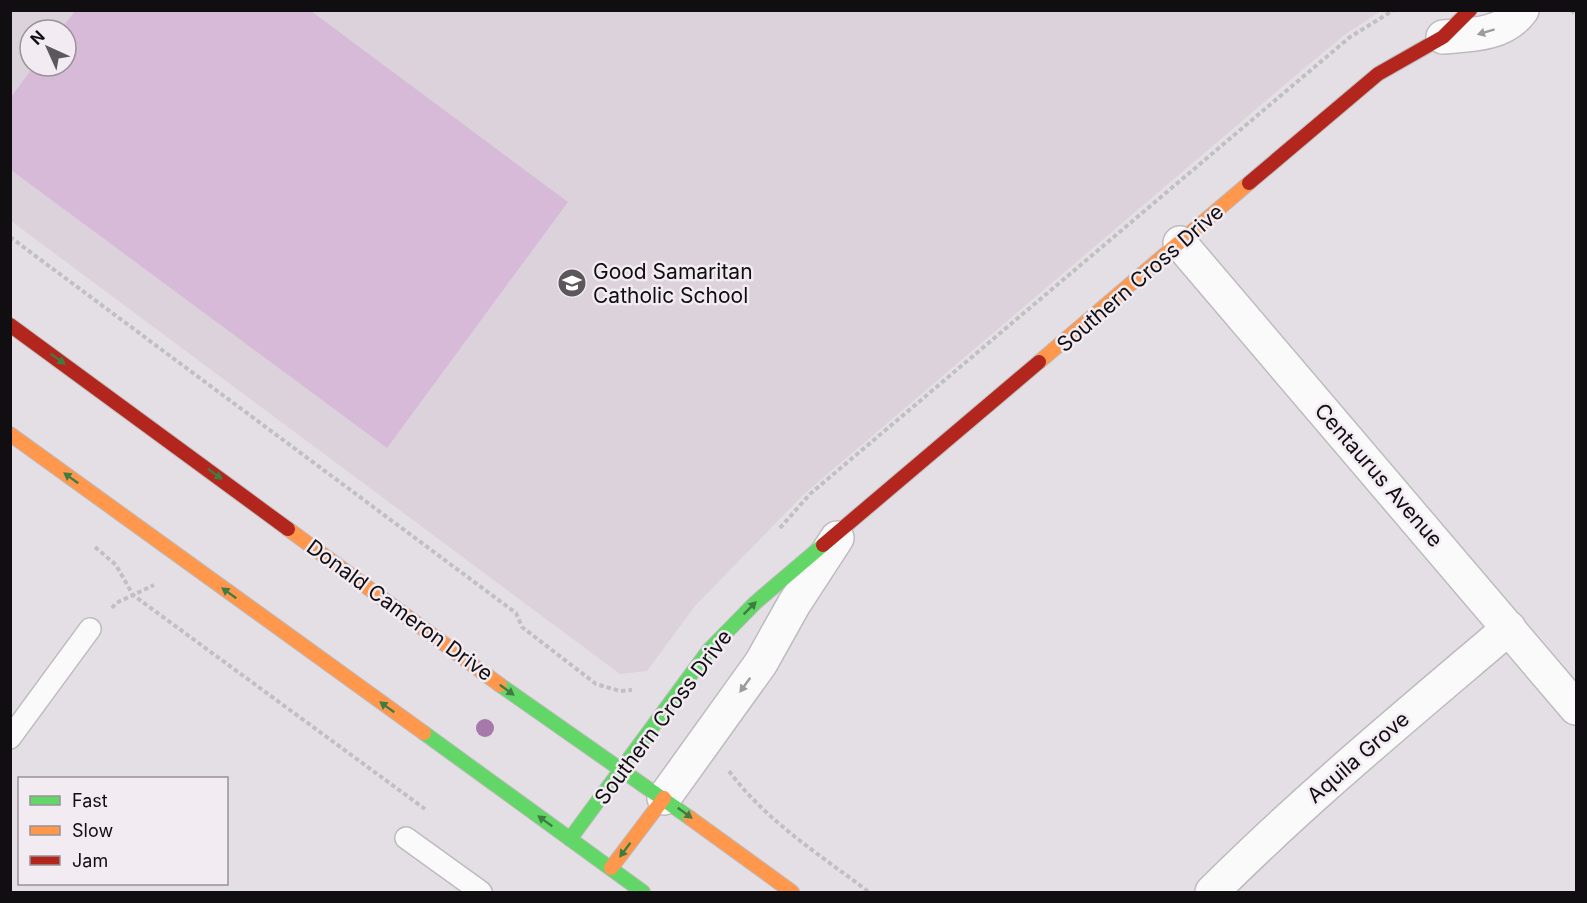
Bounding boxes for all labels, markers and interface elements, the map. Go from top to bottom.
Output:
north arrow [18,18,78,78]
text: N [26,26,49,49]
one-way arrow [1477,28,1495,37]
street label: Southern Cross Drive [1052,199,1228,357]
place label: Good Samaritan Catholic School [593,259,753,308]
school or university icon: Good Samaritan Catholic School [556,267,588,299]
one-way arrow [49,353,65,365]
street label: Centaurus Avenue [1310,398,1448,552]
one-way arrow [207,468,223,480]
one-way arrow [64,472,80,484]
street label: Donald Cameron Drive [302,534,498,686]
one-way arrow [221,587,236,599]
one-way arrow [743,602,757,616]
street label: Southern Cross Drive [589,625,737,809]
one-way arrow [739,677,751,693]
one-way arrow [499,684,515,696]
one-way arrow [379,701,395,713]
street label: Aquila Grove [1302,706,1414,808]
legend [18,777,228,885]
text: Fast [72,790,108,811]
one-way arrow [677,807,692,819]
one-way arrow [537,815,553,827]
text: Slow [72,820,113,841]
one-way arrow [618,842,631,858]
text: Jam [72,850,108,871]

